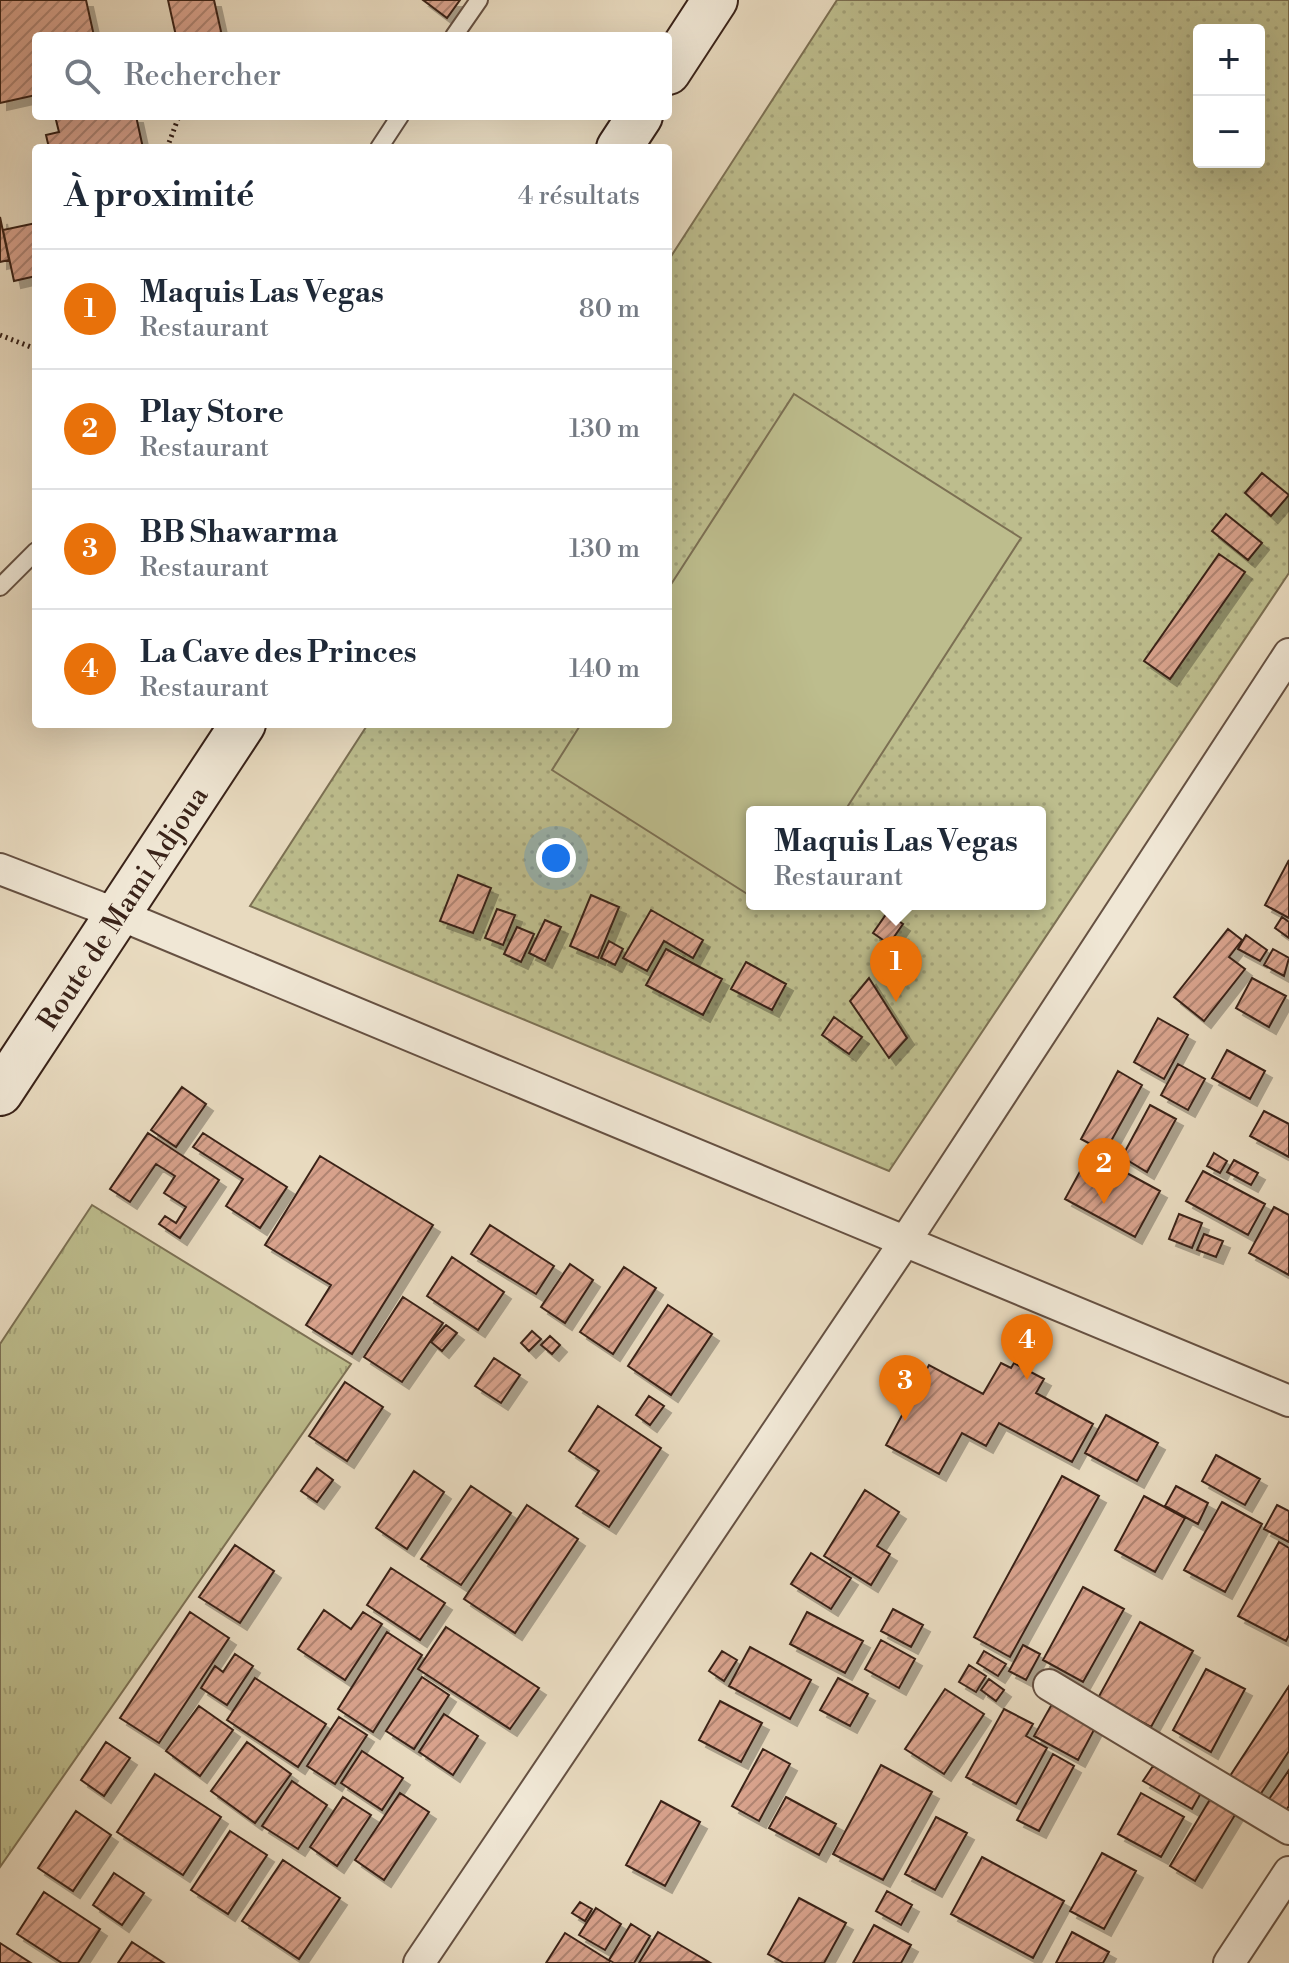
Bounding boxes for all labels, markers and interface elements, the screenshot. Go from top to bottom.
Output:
map controls [1193,24,1265,168]
button: + [1193,24,1265,96]
search box [32,32,672,120]
icon: search [60,54,104,98]
text: Rechercher [124,57,281,95]
button: − [1193,96,1265,168]
text: À proximité [64,175,254,217]
text: 4 résultats [518,180,640,212]
text: Maquis Las Vegas [140,274,384,312]
text: 1 [84,293,96,325]
text: 80 m [579,293,640,325]
text: Restaurant [140,312,269,344]
text: Play Store [140,394,284,432]
text: 2 [82,413,98,445]
text: 130 m [569,413,640,445]
text: Restaurant [140,432,269,464]
text: BB Shawarma [140,514,338,552]
text: 3 [82,533,98,565]
text: 130 m [569,533,640,565]
text: Restaurant [140,552,269,584]
text: La Cave des Princes [140,634,417,672]
text: 4 [81,653,99,685]
text: 140 m [569,653,640,685]
text: Restaurant [140,672,269,704]
street label: Route de Mami Adjoua [30,779,217,1037]
popup [746,806,1046,910]
text: Maquis Las Vegas [774,823,1018,861]
your location [536,838,576,878]
text: Restaurant [774,861,903,893]
pin: 1 [870,936,922,1002]
pin: 2 [1078,1138,1130,1204]
pin: 4 [1001,1314,1053,1380]
pin: 3 [879,1355,931,1421]

